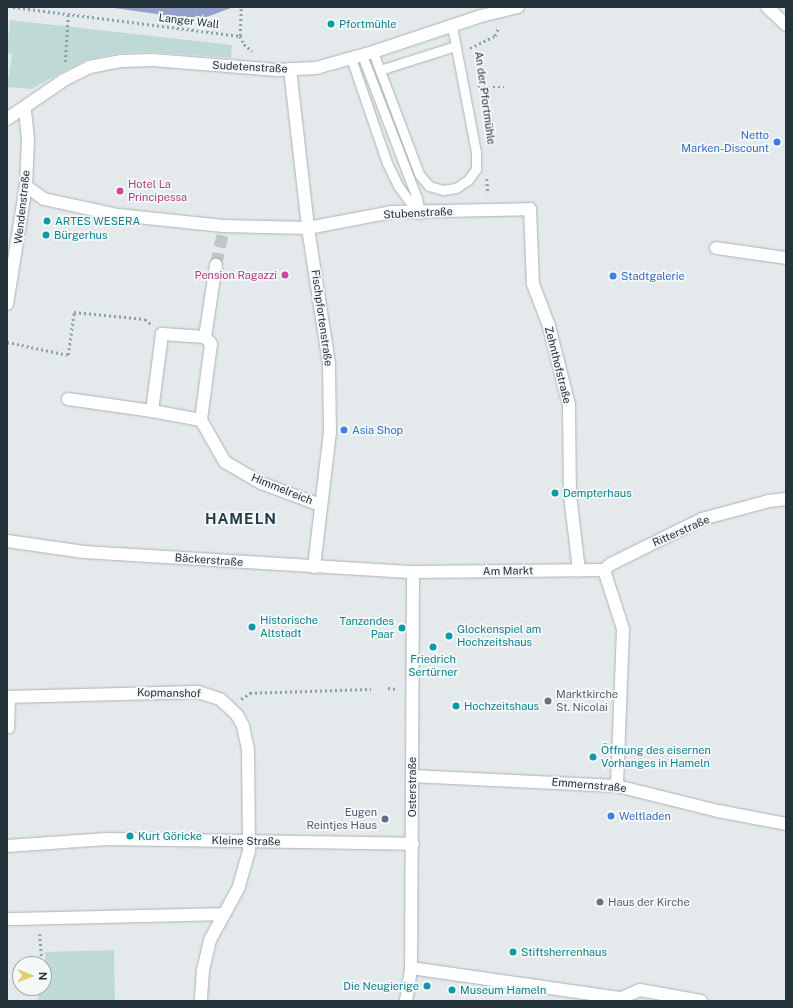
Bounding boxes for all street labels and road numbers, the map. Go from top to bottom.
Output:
street label: Langer Wall [158,11,220,31]
street label: An der Pfortmühle [472,50,498,146]
street label: Sudetenstraße [212,58,288,76]
street label: Wendenstraße [12,169,32,245]
street label: Stubenstraße [383,205,453,221]
street label: Fischpfortenstraße [309,269,335,367]
street label: Zehnthofstraße [542,325,574,405]
street label: Himmelreich [249,471,315,507]
street label: Ritterstraße [650,513,712,549]
street label: Bäckerstraße [174,551,244,569]
street label: Am Markt [483,564,533,578]
street label: Kopmanshof [137,686,201,700]
street label: Osterstraße [405,757,419,817]
street label: Emmernstraße [551,775,627,795]
street label: Kleine Straße [211,834,281,848]

